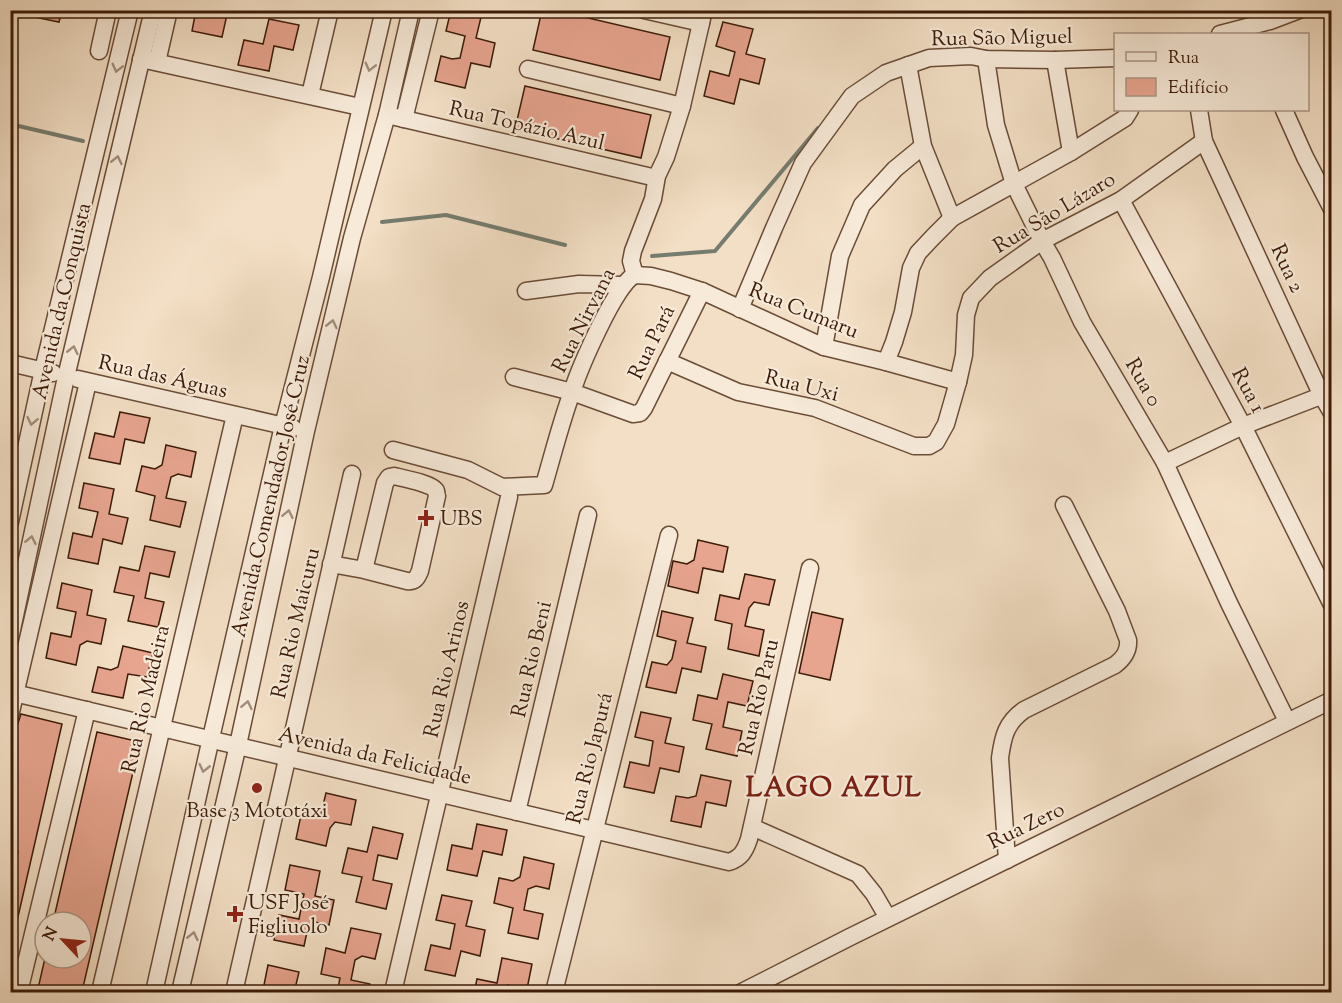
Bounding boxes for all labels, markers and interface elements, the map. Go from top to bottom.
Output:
street label: Rua São Miguel [931,23,1073,55]
legend [1114,33,1309,111]
text: Rua [1168,46,1199,72]
one-way arrow [111,62,124,72]
one-way arrow [365,62,378,72]
text: Edifício [1168,76,1229,102]
street label: Rua Topázio Azul [446,94,607,159]
one-way arrow [110,155,123,165]
street label: Rua São Lázaro [988,165,1122,262]
street label: Avenida da Conquista [26,200,100,403]
street label: Rua 2 [1262,240,1311,298]
street label: Rua Nirvana [546,263,624,378]
street label: Rua Cumaru [744,276,863,348]
street label: Rua Pará [622,300,684,385]
one-way arrow [325,319,338,329]
one-way arrow [65,345,78,355]
street label: Rua das Águas [95,348,230,407]
street label: Avenida Comendador José Cruz [225,352,319,640]
street label: Rua 0 [1116,353,1168,413]
street label: Rua Uxi [761,363,842,411]
street label: Rua 1 [1223,363,1272,419]
one-way arrow [27,415,40,425]
place label: UBS [440,505,483,535]
one-way arrow [281,509,294,519]
marker: UBS [417,509,435,527]
one-way arrow [24,536,37,546]
street label: Rua Rio Maicuru [265,545,329,702]
street label: Rua Rio Arinos [418,598,478,741]
street label: Rua Rio Beni [505,598,561,721]
street label: Rua Rio Madeira [115,622,179,776]
street label: Rua Rio Paru [732,636,788,759]
street label: Rua Rio Japurá [560,689,622,827]
one-way arrow [240,700,253,710]
street label: Avenida da Felicidade [275,720,474,794]
one-way arrow [198,763,211,773]
district label: LAGO AZUL [746,770,922,809]
marker: Base 3 Mototáxi [250,781,264,795]
street label: Rua Zero [984,795,1070,858]
place label: Base 3 Mototáxi [186,797,328,827]
place label: USF José Figliuolo [248,889,329,943]
marker: USF José Figliuolo [226,905,244,923]
north arrow [33,910,93,970]
text: N [39,924,65,945]
one-way arrow [186,931,199,941]

